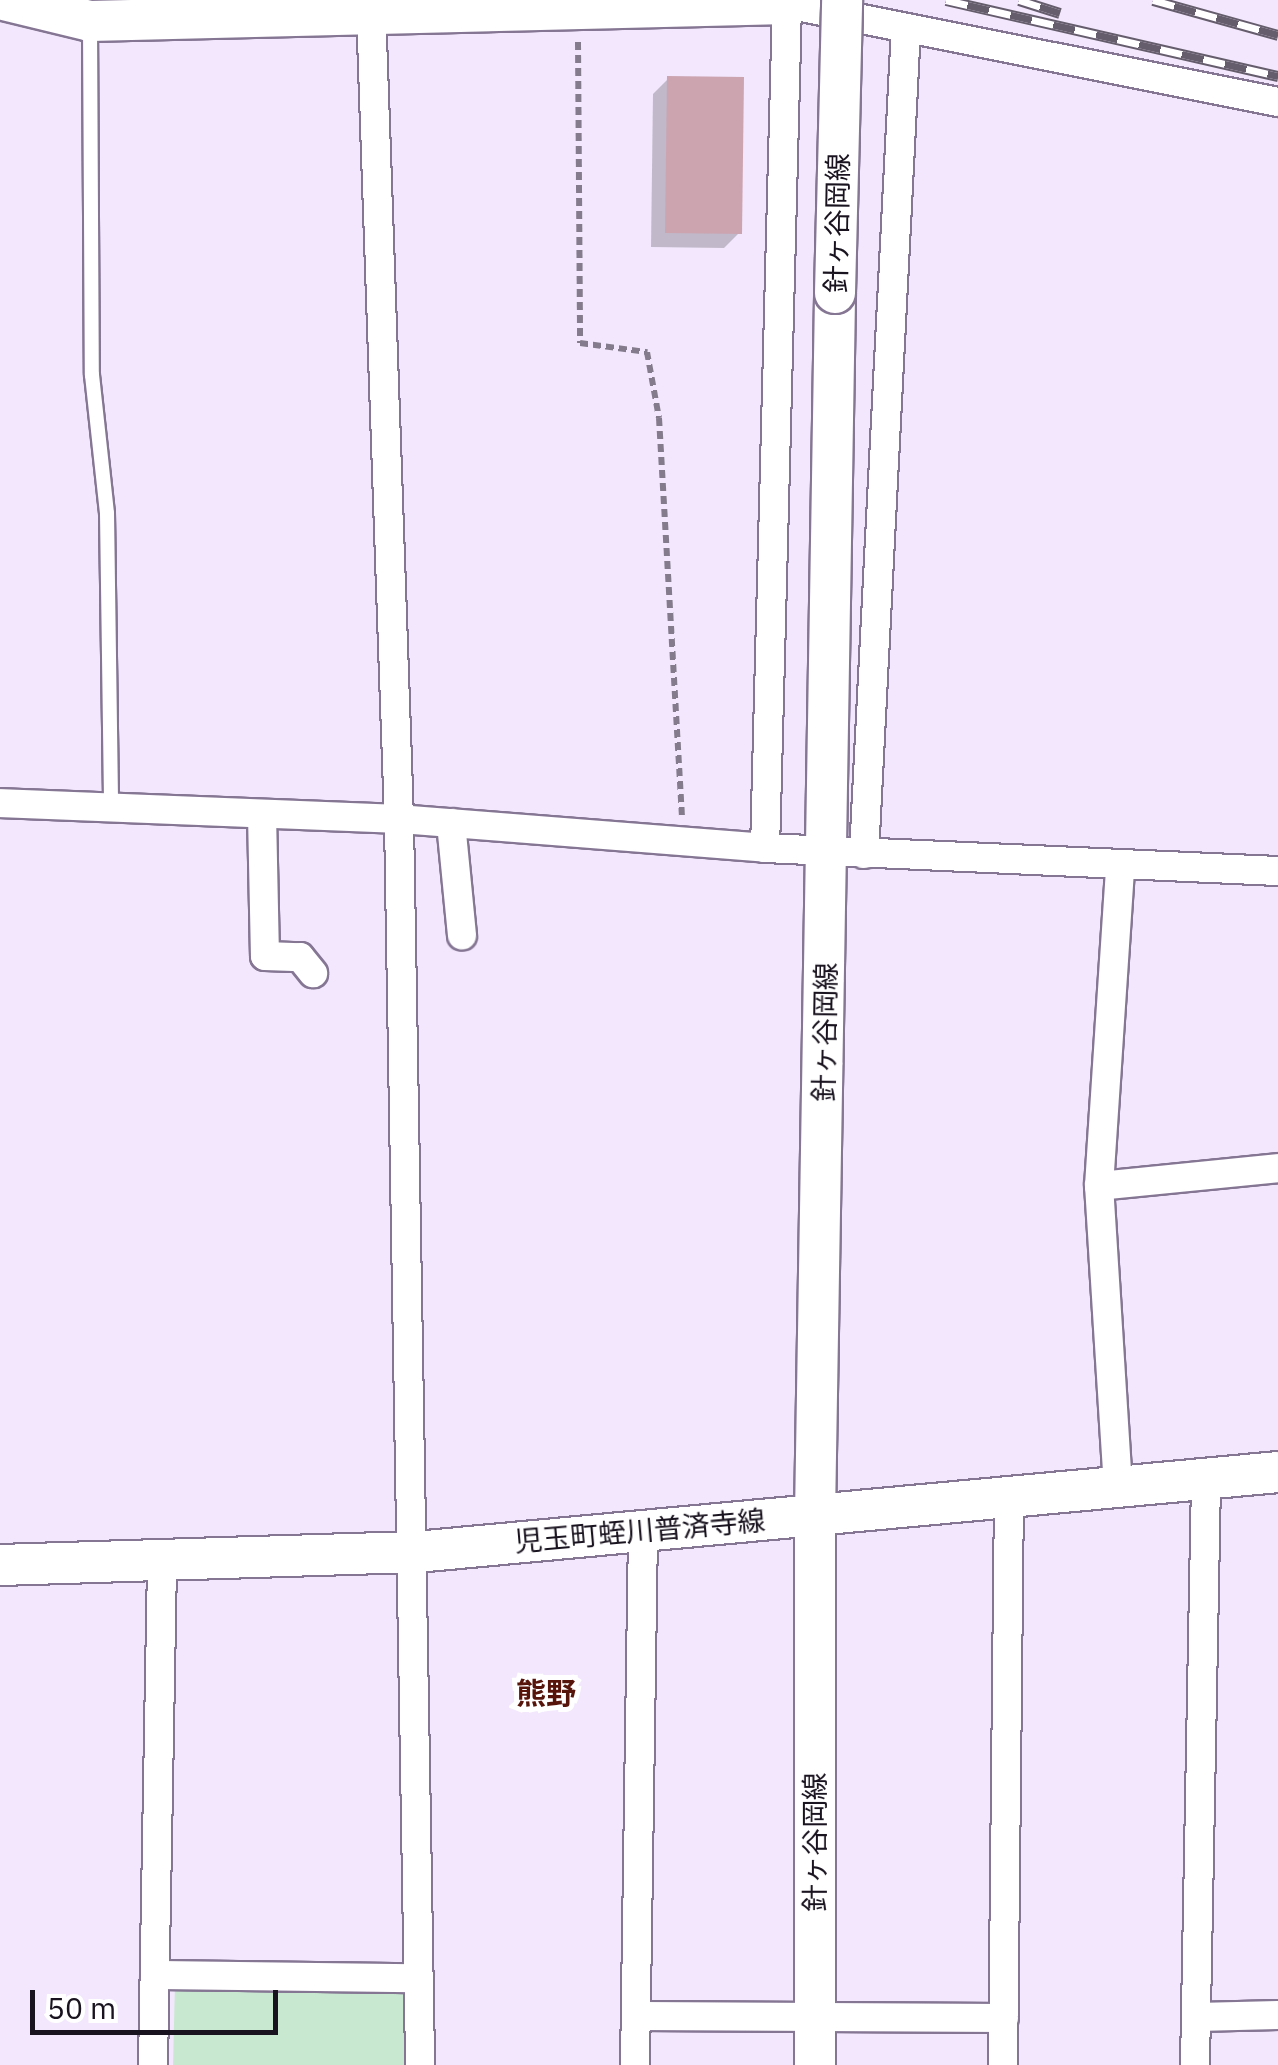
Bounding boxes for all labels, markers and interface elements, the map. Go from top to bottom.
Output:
street label: 針ヶ谷岡線 [819,153,855,293]
street label: 針ヶ谷岡線 [807,962,843,1102]
street label: 児玉町蛭川普済寺線 [513,1503,767,1559]
district label: 熊野 [516,1675,576,1711]
street label: 針ヶ谷岡線 [798,1772,832,1912]
scale bar [35,1970,282,2032]
text: 50 m [47,1988,116,2027]

